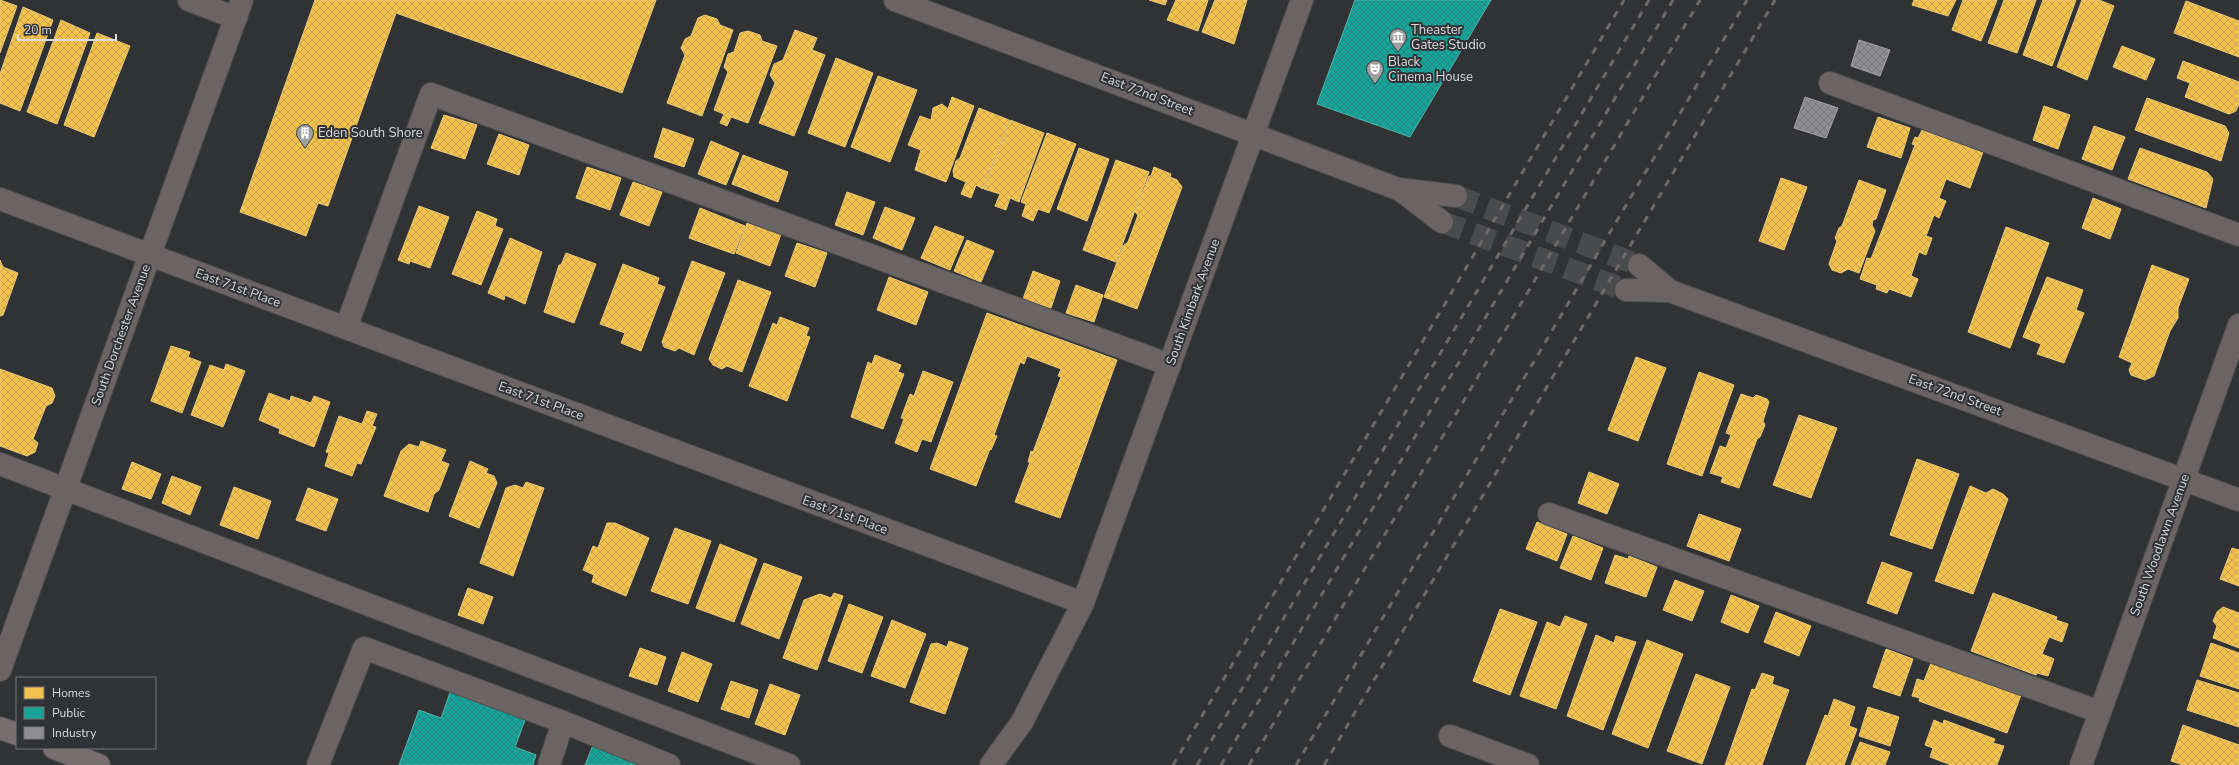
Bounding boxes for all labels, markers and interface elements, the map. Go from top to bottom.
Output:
scale bar [18,16,116,42]
place label: Theaster Gates Studio [1411,21,1486,54]
text: 20 m [24,22,52,38]
museum icon: Theaster Gates Studio [1388,27,1408,52]
place label: Black Cinema House [1388,53,1473,86]
theatre icon: Black Cinema House [1365,59,1385,84]
street label: East 72nd Street [1098,68,1196,120]
building icon: Eden South Shore [295,123,315,148]
place label: Eden South Shore [318,124,423,142]
street label: South Kimbark Avenue [1162,236,1224,368]
street label: South Dorchester Avenue [87,262,155,408]
street label: East 71st Place [193,264,283,312]
street label: East 72nd Street [1906,370,2004,420]
street label: East 71st Place [496,377,586,425]
street label: South Woodlawn Avenue [2126,471,2194,619]
street label: East 71st Place [800,491,890,539]
legend [16,677,156,749]
text: Homes [52,685,90,701]
text: Public [52,705,86,721]
text: Industry [52,725,97,741]

